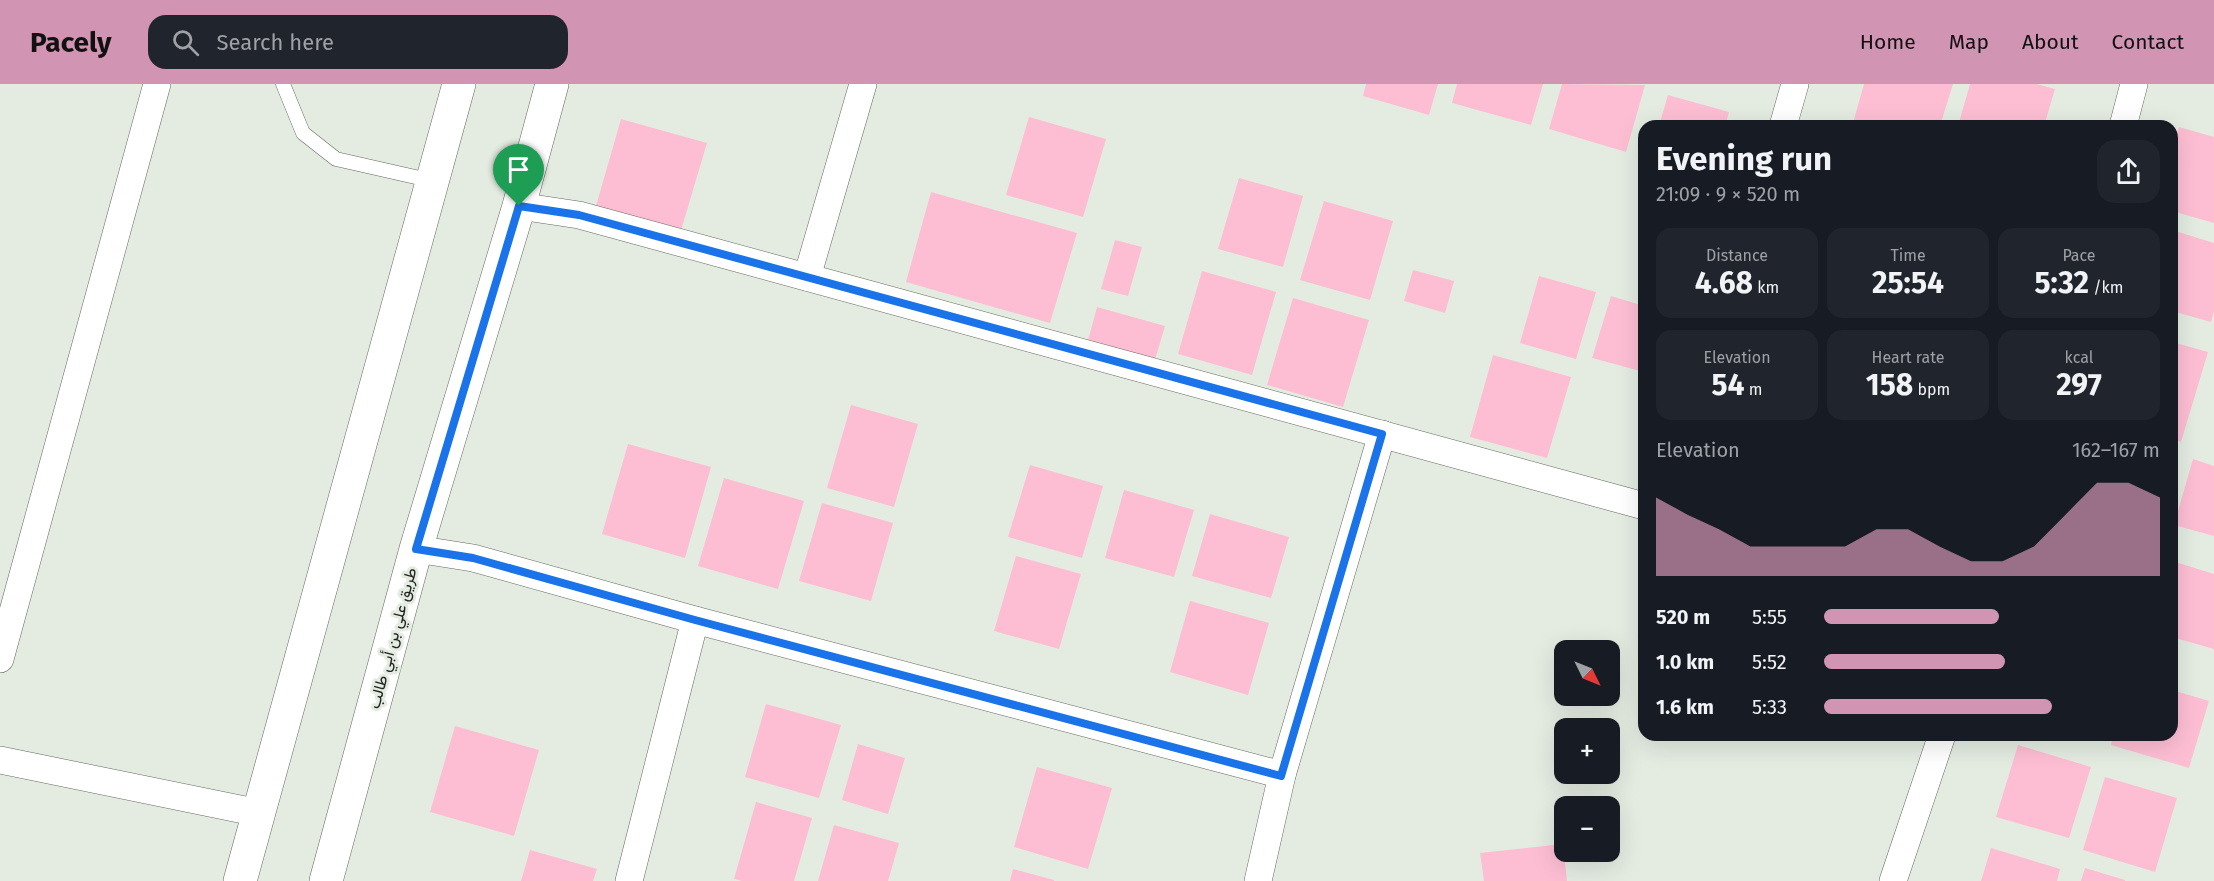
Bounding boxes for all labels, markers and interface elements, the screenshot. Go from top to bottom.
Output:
search box [148,15,568,69]
text: Pacely [30,26,112,59]
icon: search [169,26,202,59]
text: Search here [217,29,334,56]
text: Home [1860,29,1916,55]
text: Map [1949,29,1989,55]
text: About [2022,29,2079,55]
text: Contact [2112,29,2184,55]
text: Evening run [1656,139,1832,179]
button: share [2097,140,2160,203]
pin [493,144,544,206]
icon: arrive [502,153,535,186]
text: 21:09 · 9 × 520 m [1656,182,1800,206]
text: Distance [1706,246,1768,265]
text: Time [1890,246,1926,265]
text: Pace [2062,246,2096,265]
text: 4.68 [1695,265,1753,301]
text: 25:54 [1872,265,1944,301]
text: 5:32 [2034,265,2089,301]
text: km [1753,278,1779,297]
text: /km [2089,278,2124,297]
text: Elevation [1703,348,1771,367]
text: Heart rate [1872,348,1944,367]
text: kcal [2065,348,2093,367]
text: 54 [1712,367,1745,403]
text: 158 [1866,367,1913,403]
text: 297 [2056,367,2102,403]
text: m [1745,380,1762,399]
text: bpm [1913,380,1950,399]
text: Elevation [1656,438,1740,462]
text: 162–167 m [2072,438,2160,462]
street label: طريق علي بن أبي طالب [364,565,424,712]
text: 520 m [1656,605,1710,629]
text: 5:55 [1752,605,1787,629]
north arrow [1554,640,1620,706]
map controls [1554,640,1620,862]
text: 1.0 km [1656,650,1714,674]
text: 5:52 [1752,650,1787,674]
text: 1.6 km [1656,695,1714,719]
text: 5:33 [1752,695,1787,719]
button: + [1554,718,1620,784]
button: − [1554,796,1620,862]

